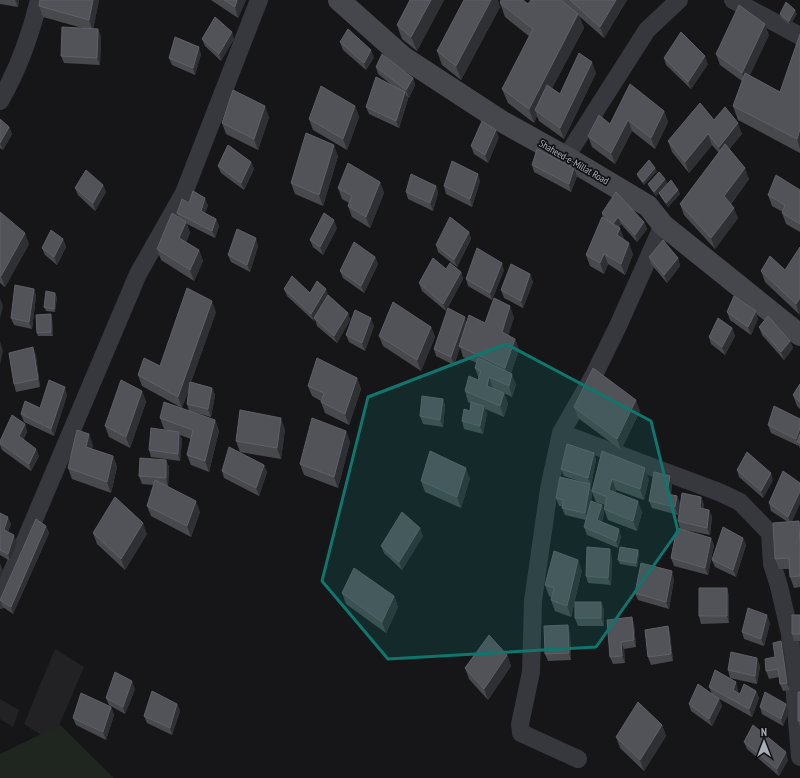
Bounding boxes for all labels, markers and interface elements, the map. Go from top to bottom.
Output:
street label: Shaheed-e-Millat Road [537,137,611,187]
north arrow [744,722,784,762]
text: N [761,725,767,739]

